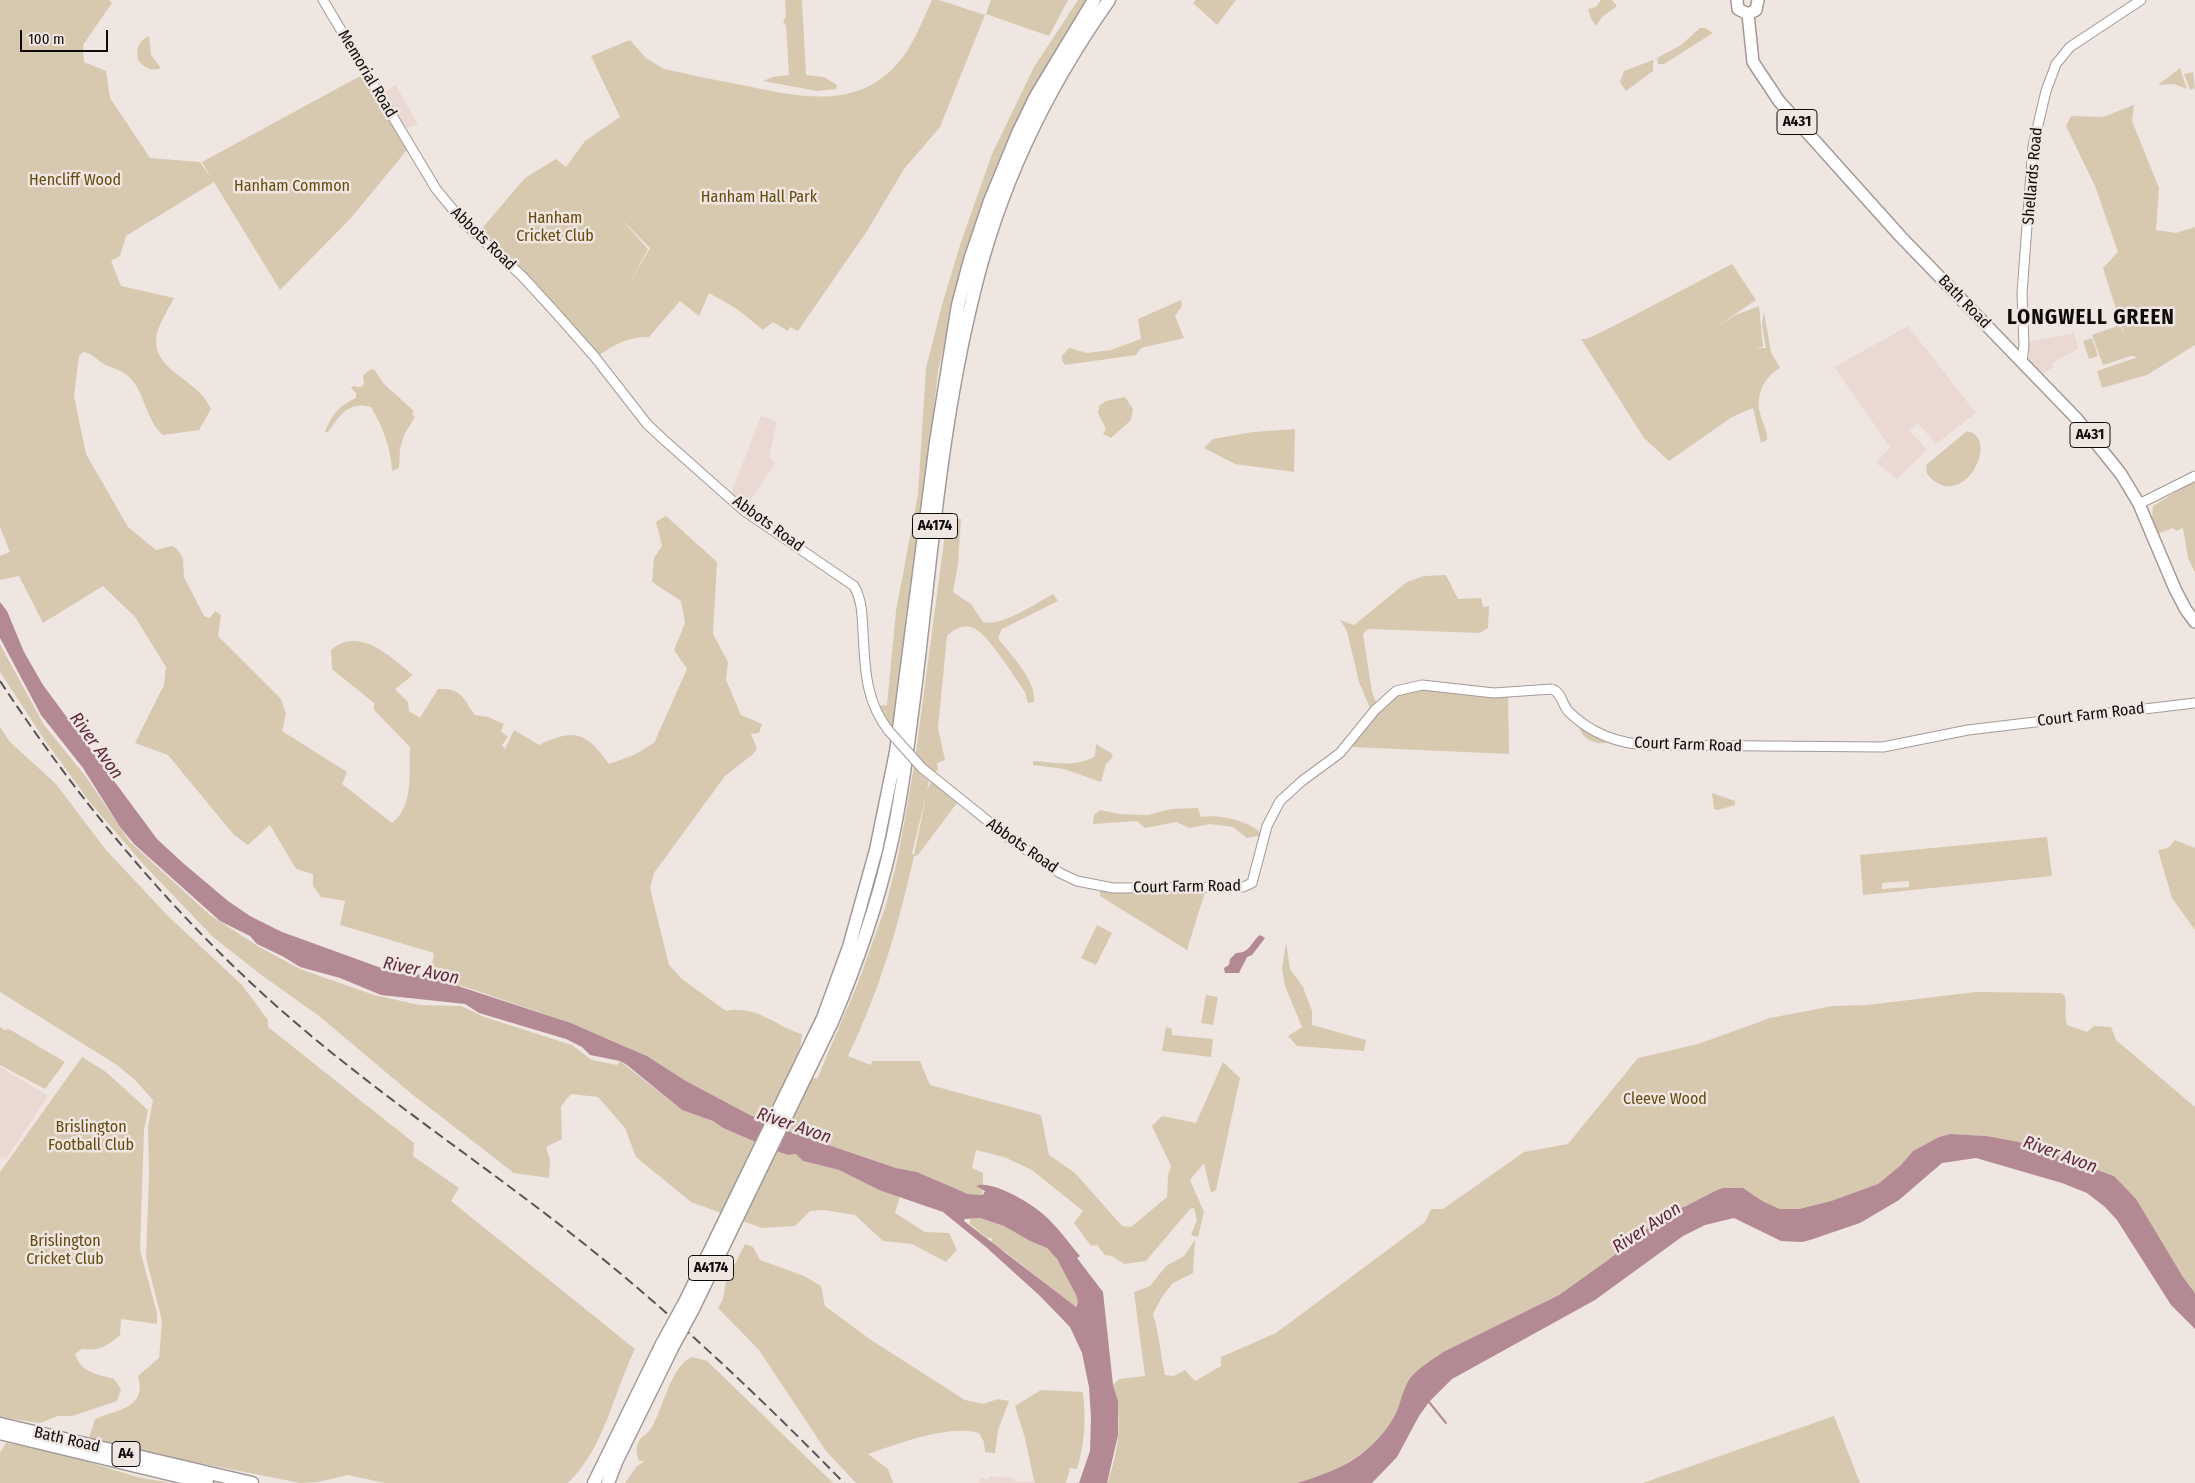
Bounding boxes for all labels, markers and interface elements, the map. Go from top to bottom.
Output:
scale bar [22,20,110,52]
street label: Memorial Road [333,27,401,121]
text: 100 m [28,30,65,48]
road number: A431 [1777,110,1817,134]
street label: Shellards Road [2019,126,2047,226]
park label: Hencliff Wood [29,171,121,191]
park label: Hanham Common [234,177,350,197]
park label: Hanham Hall Park [701,188,817,208]
street label: Abbots Road [447,203,519,275]
park label: Hanham Cricket Club [516,209,594,247]
street label: Bath Road [1934,271,1994,333]
district label: LONGWELL GREEN [2005,305,2177,331]
road number: A431 [2070,422,2110,448]
street label: Abbots Road [729,492,807,556]
road number: A4174 [912,514,958,538]
street label: Court Farm Road [2036,699,2146,731]
water label: River Avon [65,708,127,784]
street label: Court Farm Road [1634,734,1742,756]
street label: Abbots Road [983,814,1061,878]
street label: Court Farm Road [1133,876,1241,898]
water label: River Avon [381,952,461,990]
park label: Cleeve Wood [1623,1090,1707,1110]
water label: River Avon [754,1103,834,1149]
park label: Brislington Football Club [48,1118,134,1156]
water label: River Avon [2020,1132,2100,1178]
water label: River Avon [1609,1198,1685,1258]
park label: Brislington Cricket Club [26,1232,104,1270]
road number: A4174 [688,1256,734,1280]
street label: Bath Road [32,1423,102,1457]
road number: A4 [112,1442,140,1466]

